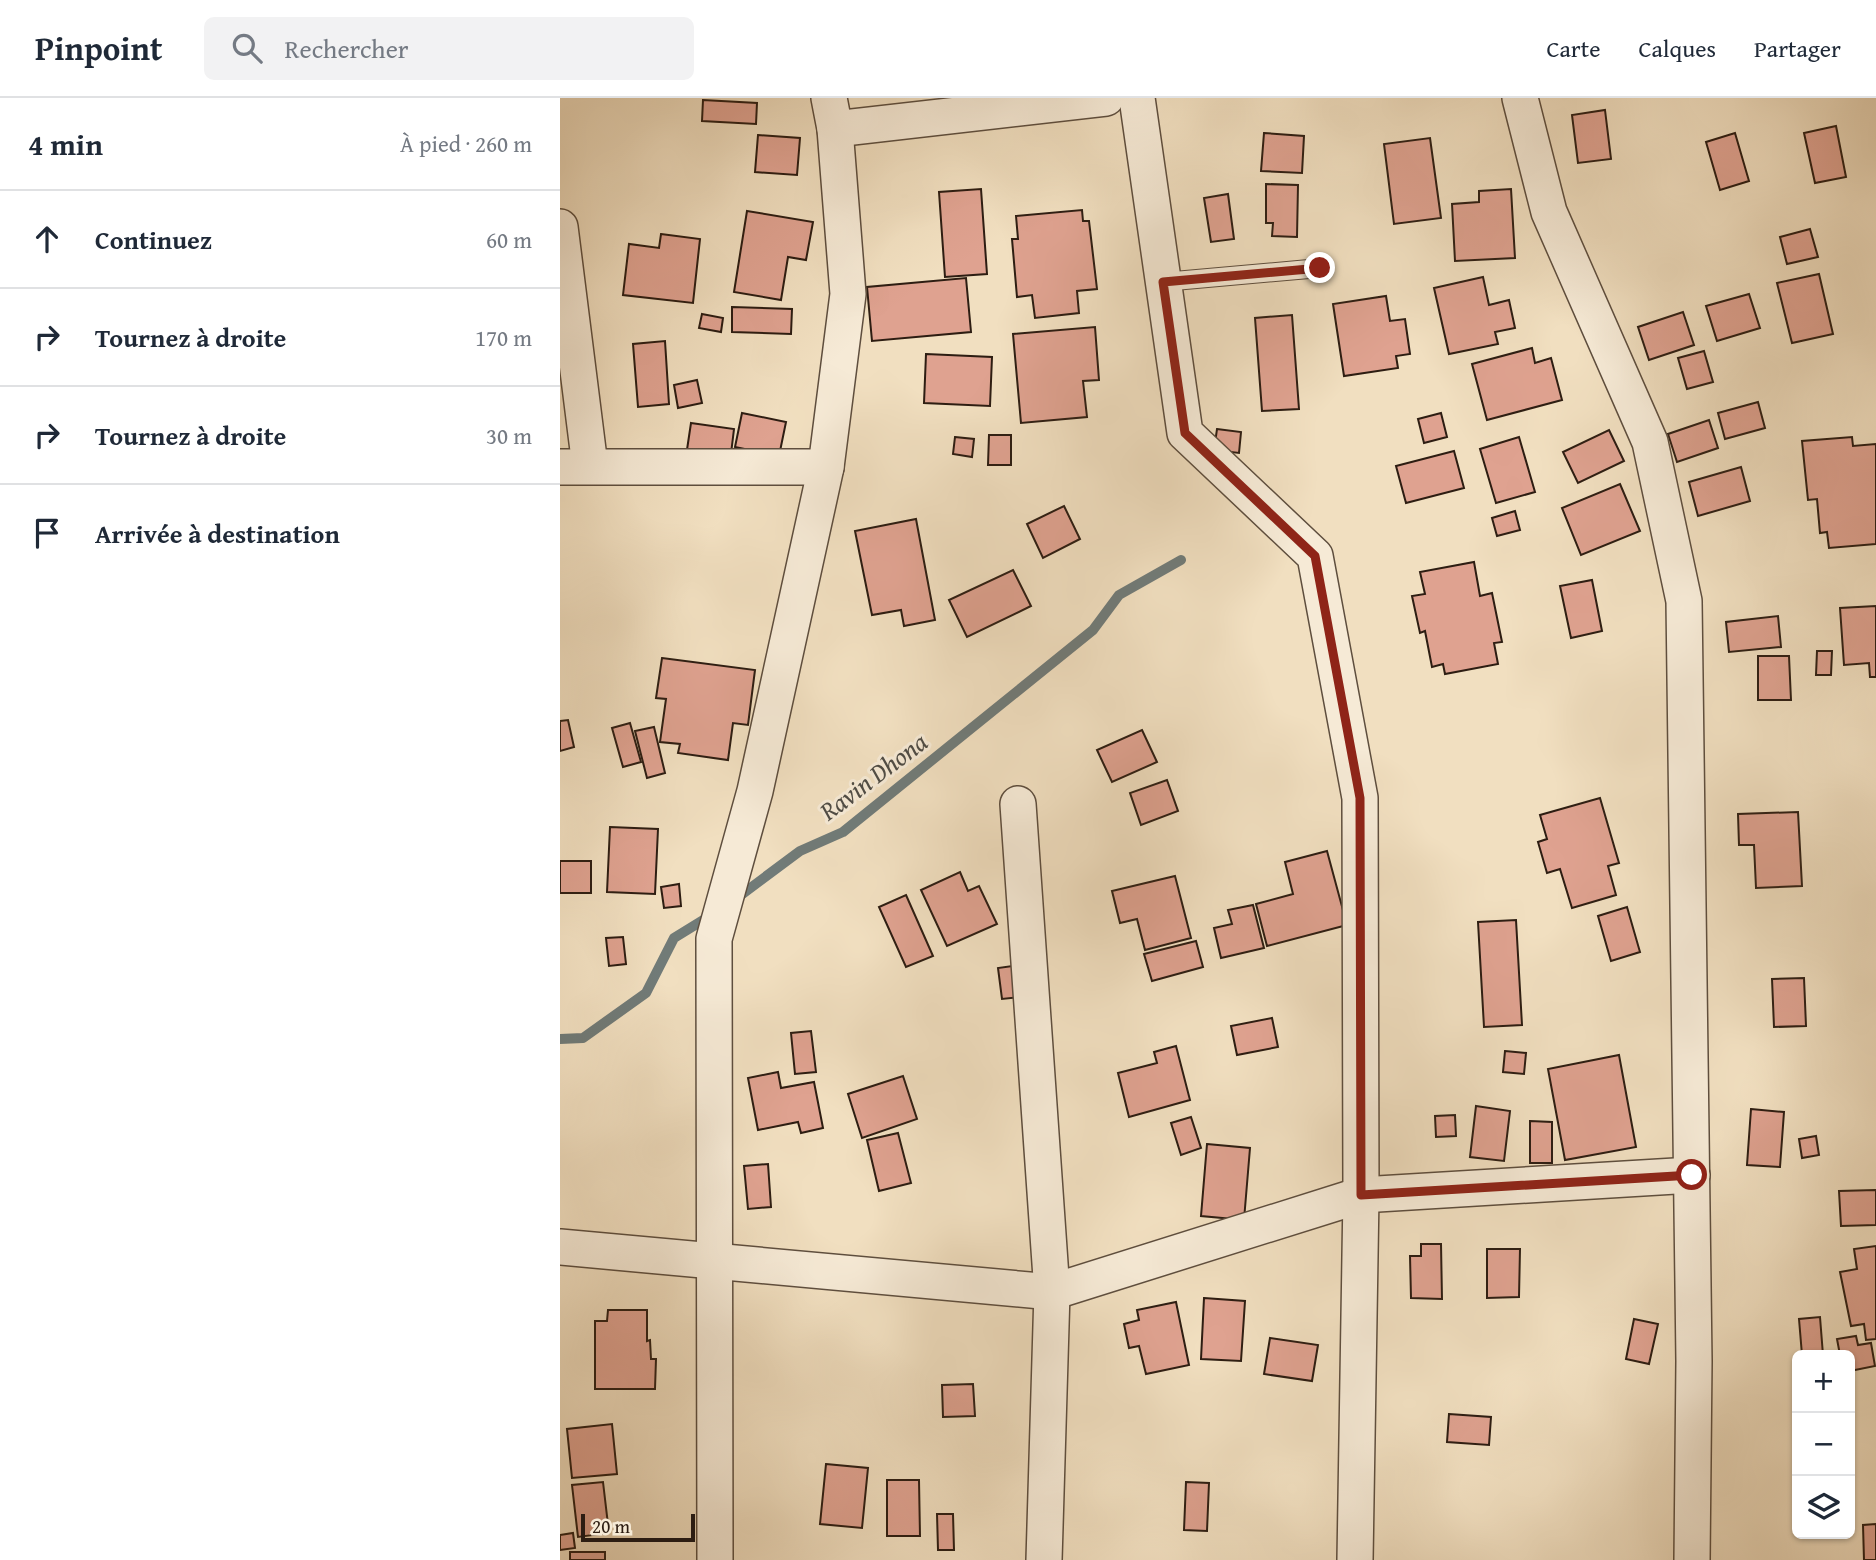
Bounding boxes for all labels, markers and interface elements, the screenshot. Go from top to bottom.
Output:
search box [204,17,694,80]
text: Pinpoint [35,24,162,72]
icon: search [228,29,266,67]
text: Rechercher [284,29,409,68]
text: Carte [1546,31,1600,66]
text: Calques [1638,31,1716,66]
text: Partager [1754,31,1841,66]
text: 4 min [28,122,103,166]
text: À pied · 260 m [400,127,532,160]
icon: ahead [28,220,66,258]
text: Continuez [95,220,212,259]
text: 60 m [486,223,532,256]
route end [1304,252,1335,283]
icon: right [28,318,66,356]
text: Tournez à droite [95,318,286,357]
text: 170 m [475,321,532,354]
icon: right [28,416,66,454]
text: Tournez à droite [95,416,286,455]
text: 30 m [486,419,532,452]
icon: arrive [28,514,66,552]
text: Arrivée à destination [95,514,340,553]
water label: Ravin Dhona [810,722,935,830]
route start [1676,1159,1707,1190]
map controls [1792,1350,1855,1539]
button: + [1792,1350,1855,1413]
button: − [1792,1413,1855,1476]
button: layers [1792,1476,1855,1539]
scale bar [581,1511,695,1543]
text: 20 m [592,1512,630,1540]

